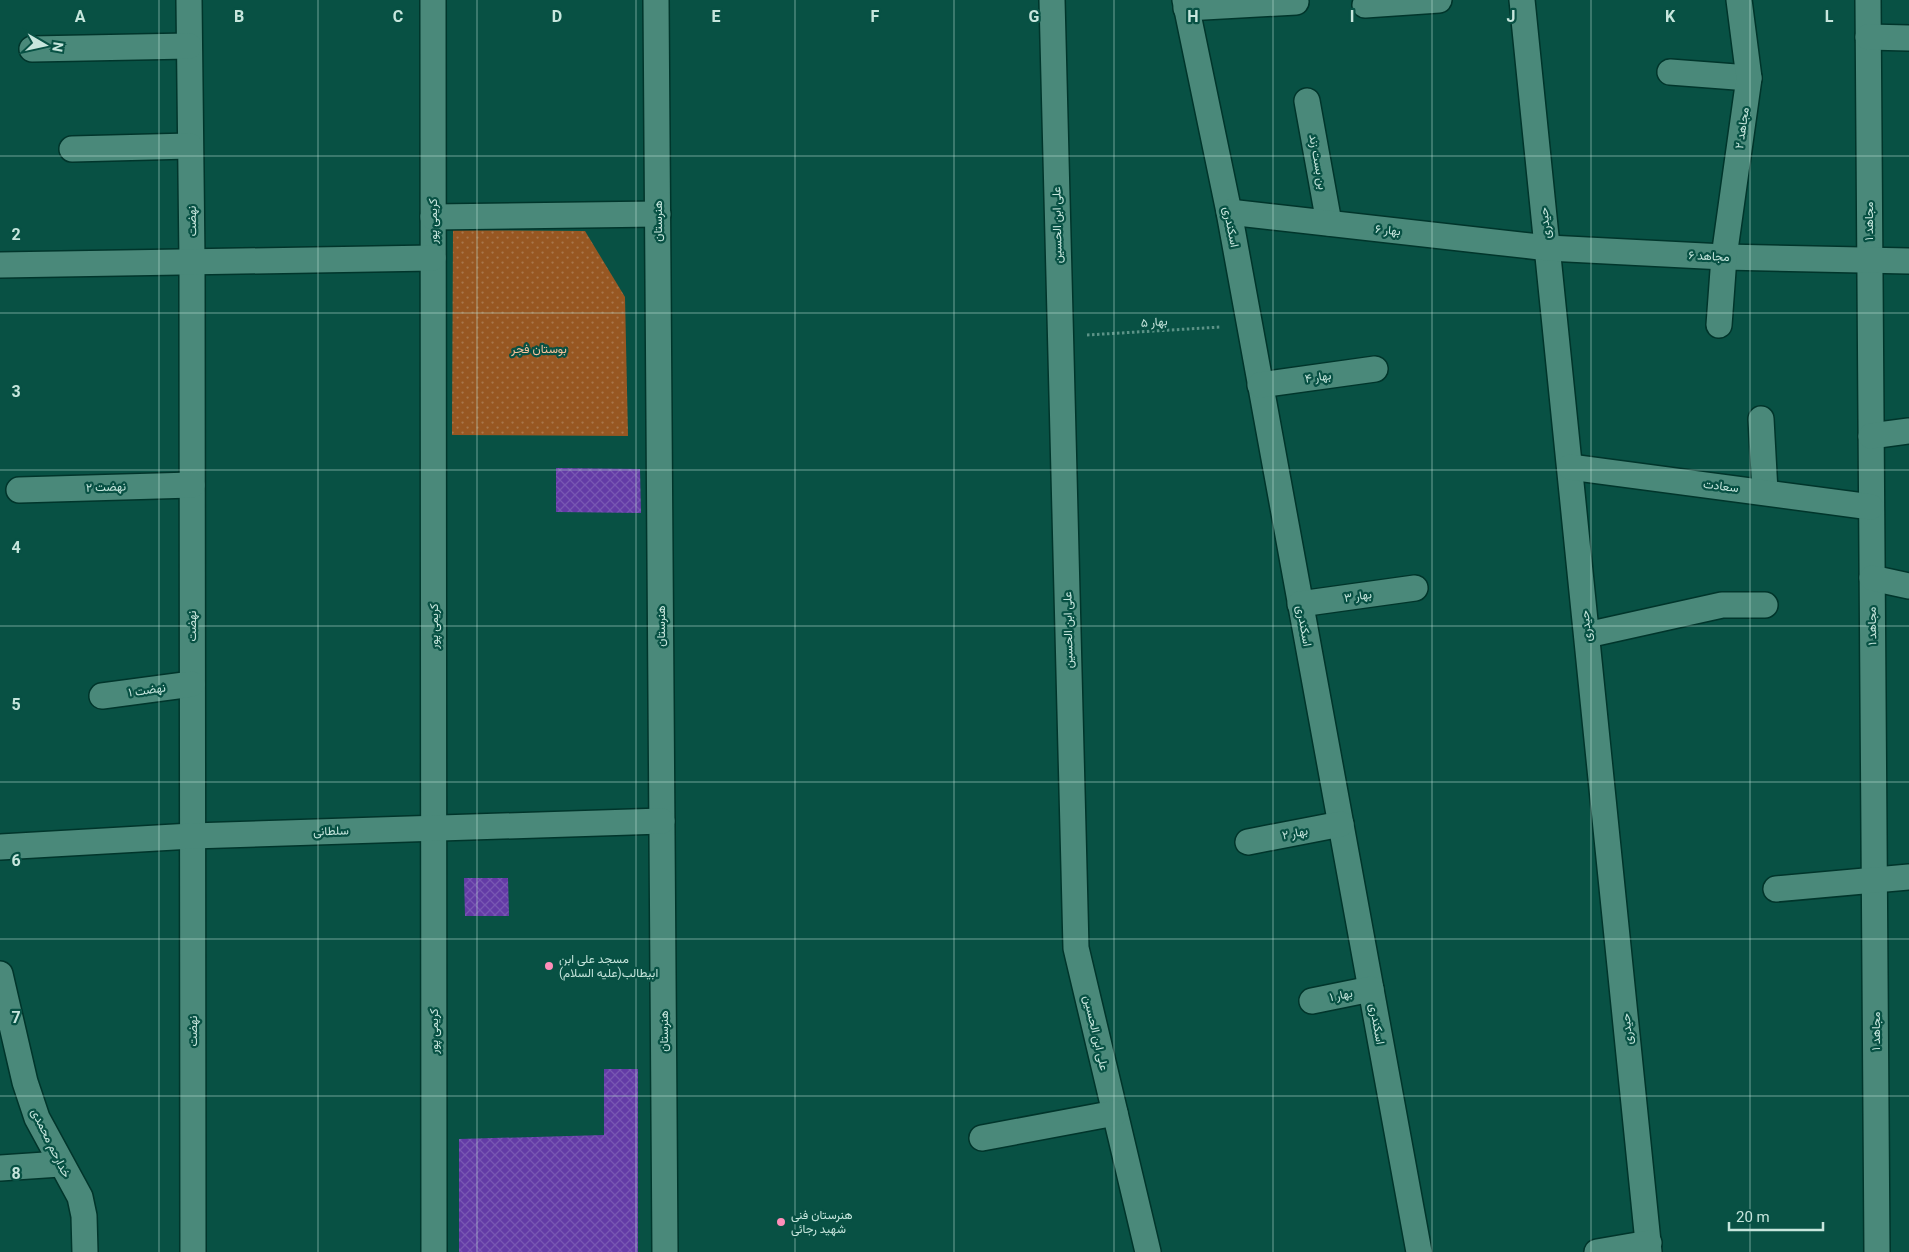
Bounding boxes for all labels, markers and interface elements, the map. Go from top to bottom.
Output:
text: A [75,7,86,26]
text: B [234,7,244,26]
text: C [393,7,403,26]
text: D [552,7,562,26]
text: E [712,7,721,26]
text: F [871,7,880,26]
text: G [1029,7,1040,26]
text: H [1187,7,1199,26]
text: I [1350,7,1354,26]
text: J [1507,7,1515,26]
text: K [1665,7,1676,26]
text: L [1825,7,1834,26]
north arrow [20,20,70,70]
text: N [49,41,67,53]
street label: مجاهد ۲ [1732,106,1752,150]
street label: بن بست زند [1305,133,1330,191]
street label: علی ابن الحسین [1049,186,1066,263]
street label: کریمی پور [426,198,441,245]
street label: هنرستان [651,200,666,242]
street label: مجاهد ۱ [1862,202,1876,240]
street label: نهضت [185,205,200,237]
street label: اسکندری [1219,205,1242,249]
street label: حیدری [1536,207,1555,239]
street label: بهار ۶ [1374,222,1401,239]
text: 2 [11,225,21,244]
street label: مجاهد ۶ [1688,248,1730,264]
street label: بهار ۵ [1140,314,1168,331]
park label: بوستان فجر [510,342,567,357]
street label: بهار ۴ [1304,368,1332,387]
text: 3 [11,382,21,401]
street label: سعادت [1702,477,1740,495]
street label: نهضت ۲ [86,479,126,496]
text: 4 [11,538,21,557]
street label: بهار ۳ [1343,587,1373,606]
street label: علی ابن الحسین [1060,591,1077,668]
street label: کریمی پور [427,603,442,650]
street label: اسکندری [1293,604,1314,648]
street label: هنرستان [654,605,669,647]
street label: مجاهد ۱ [1865,606,1879,646]
street label: حیدری [1577,610,1596,642]
street label: نهضت [185,611,200,641]
street label: نهضت ۱ [128,680,167,701]
text: 5 [11,695,21,714]
street label: سلطانی [313,823,349,840]
street label: بهار ۲ [1281,824,1309,843]
text: 6 [11,851,21,870]
place label: مسجد علی ابن ابیطالب(علیه السلام) [559,952,658,981]
marker: مسجد علی ابن ابیطالب(علیه السلام) [543,960,555,972]
street label: بهار ۱ [1328,986,1354,1005]
street label: علی ابن الحسین [1080,994,1111,1072]
street label: اسکندری [1366,1002,1387,1046]
text: 7 [11,1008,21,1027]
street label: کریمی پور [427,1008,442,1055]
street label: هنرستان [657,1010,672,1052]
street label: مجاهد ۱ [1869,1012,1883,1050]
street label: حیدری [1618,1013,1637,1045]
street label: نهضت [186,1016,201,1046]
street label: خدارحم محمدی [27,1106,74,1180]
text: 8 [11,1164,21,1183]
scale bar [1729,1200,1823,1232]
place label: هنرستان فنی شهید رجائی [791,1208,853,1237]
text: 20 m [1736,1208,1770,1226]
marker: هنرستان فنی شهید رجائی [775,1216,787,1228]

